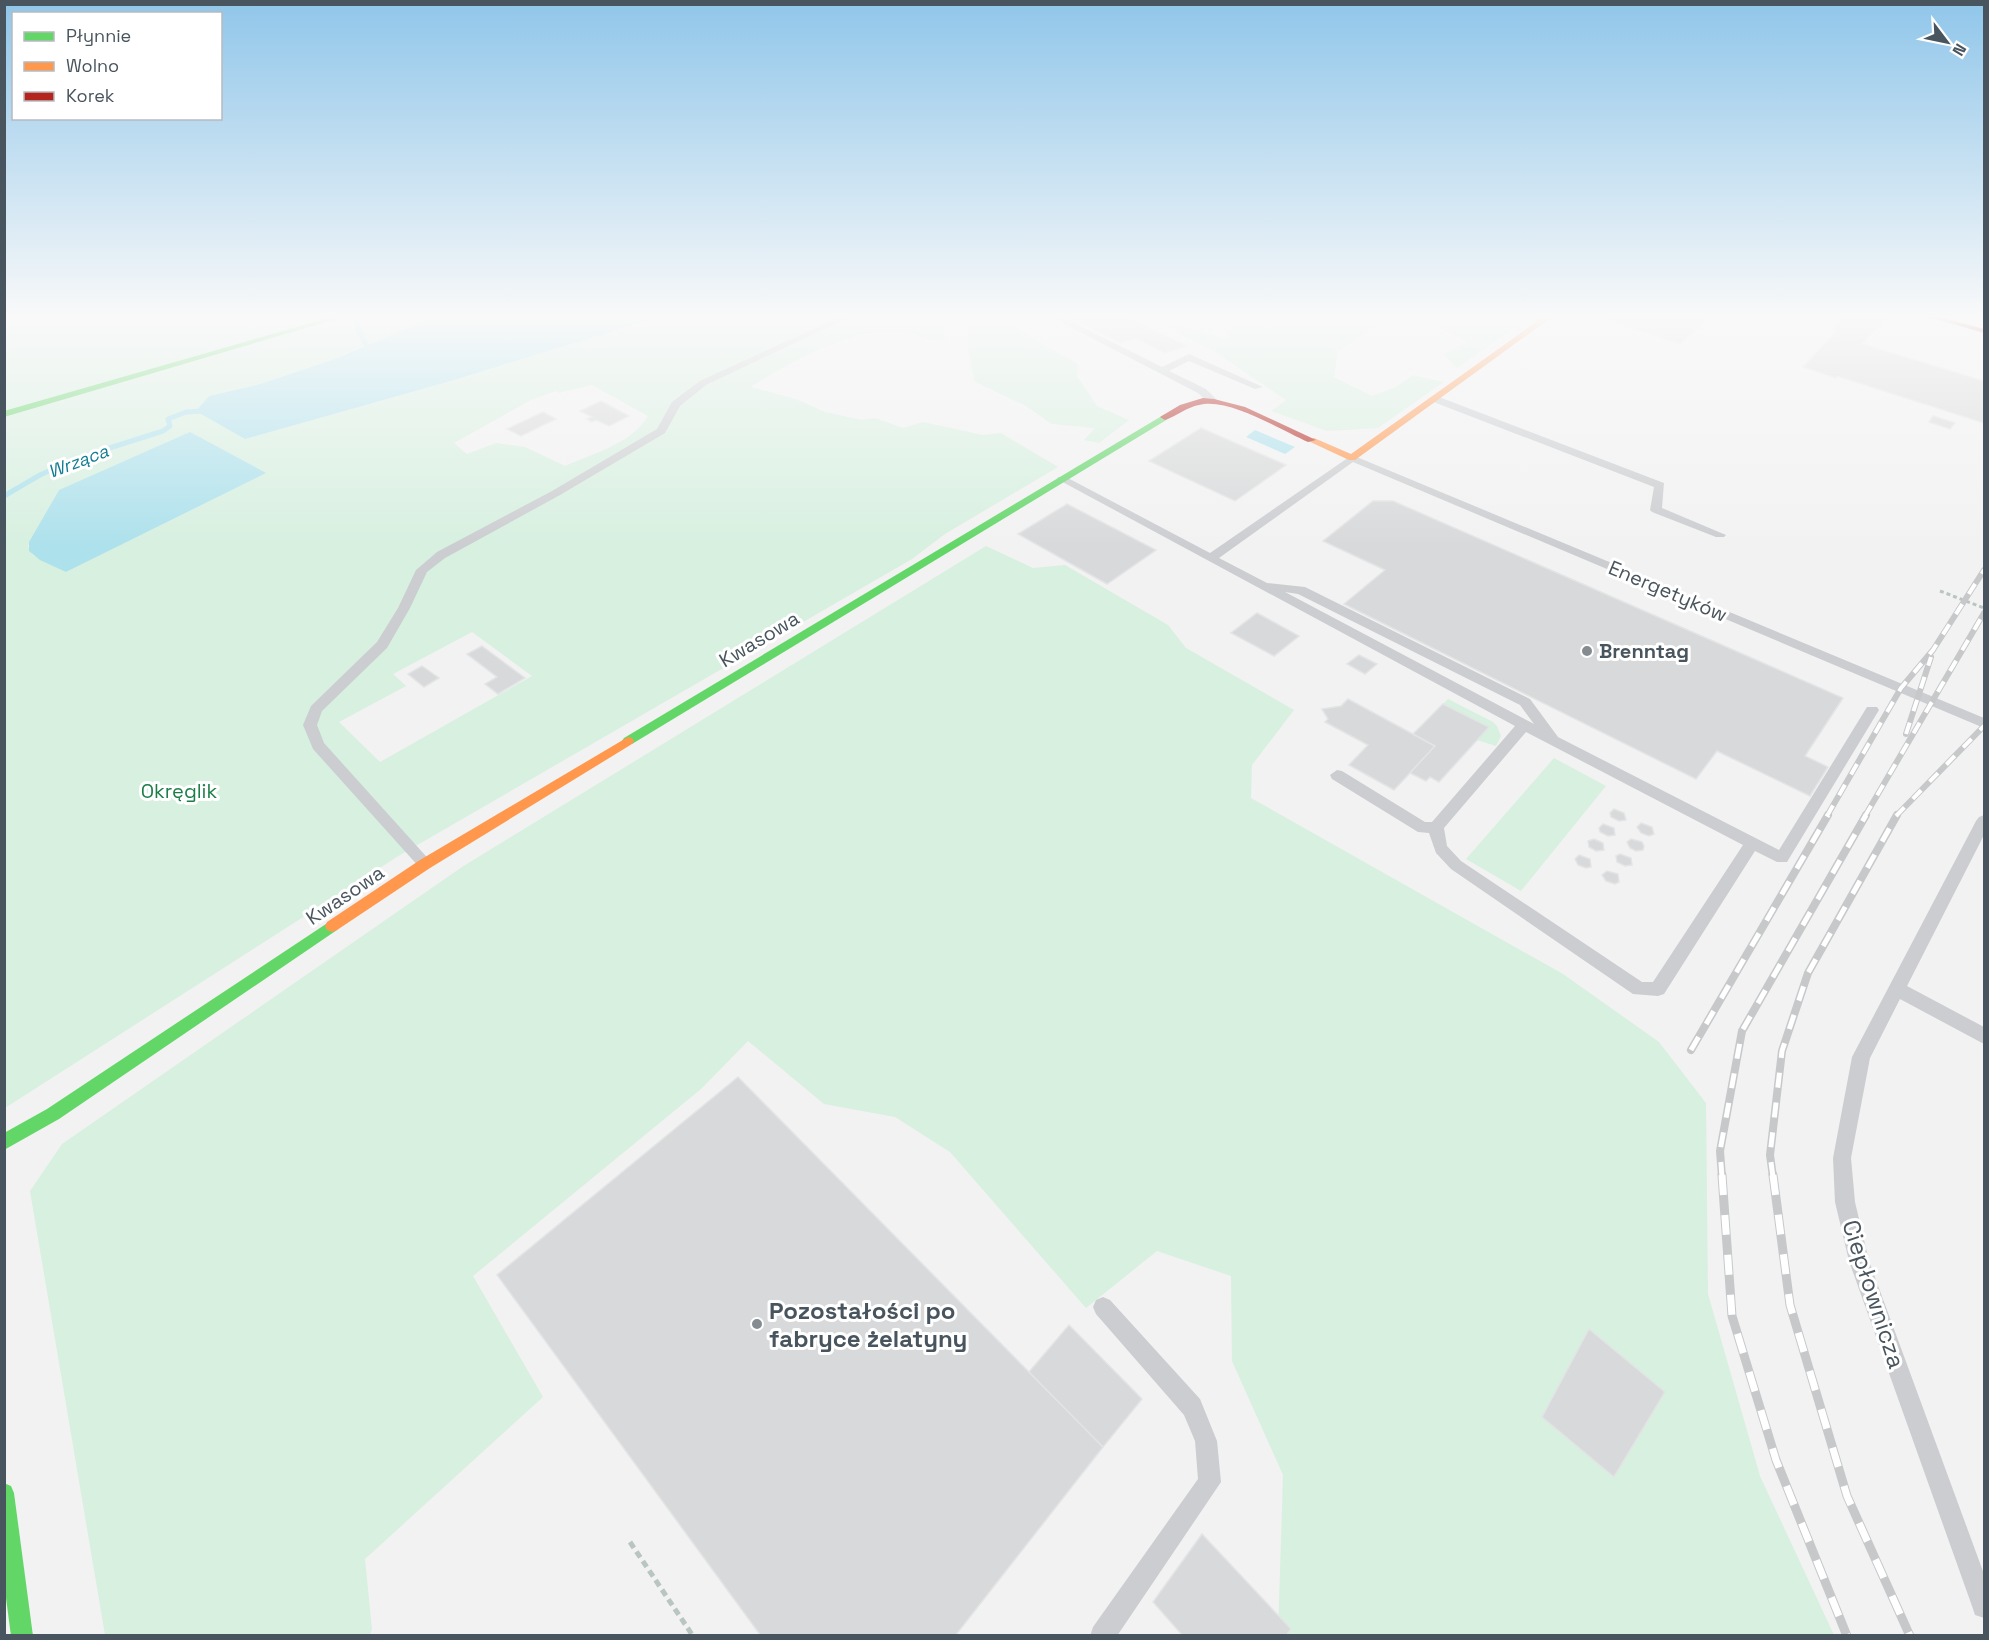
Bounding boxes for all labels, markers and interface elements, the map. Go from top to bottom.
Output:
legend [12,12,222,120]
north arrow [1917,12,1977,72]
text: Płynnie [66,24,131,47]
text: N [1948,40,1971,60]
text: Wolno [66,54,119,77]
text: Korek [66,84,115,107]
water label: Wrząca [44,439,112,483]
street label: Energetyków [1605,554,1731,628]
street label: Kwasowa [714,605,804,673]
place label: Brenntag [1599,638,1689,664]
marker: Brenntag [1580,644,1594,658]
park label: Okręglik [141,778,218,804]
street label: Kwasowa [301,859,389,931]
street label: Ciepłownicza [1835,1216,1913,1372]
place label: Pozostałości po fabryce żelatyny [769,1295,967,1354]
marker: Pozostałości po fabryce żelatyny [750,1317,764,1331]

